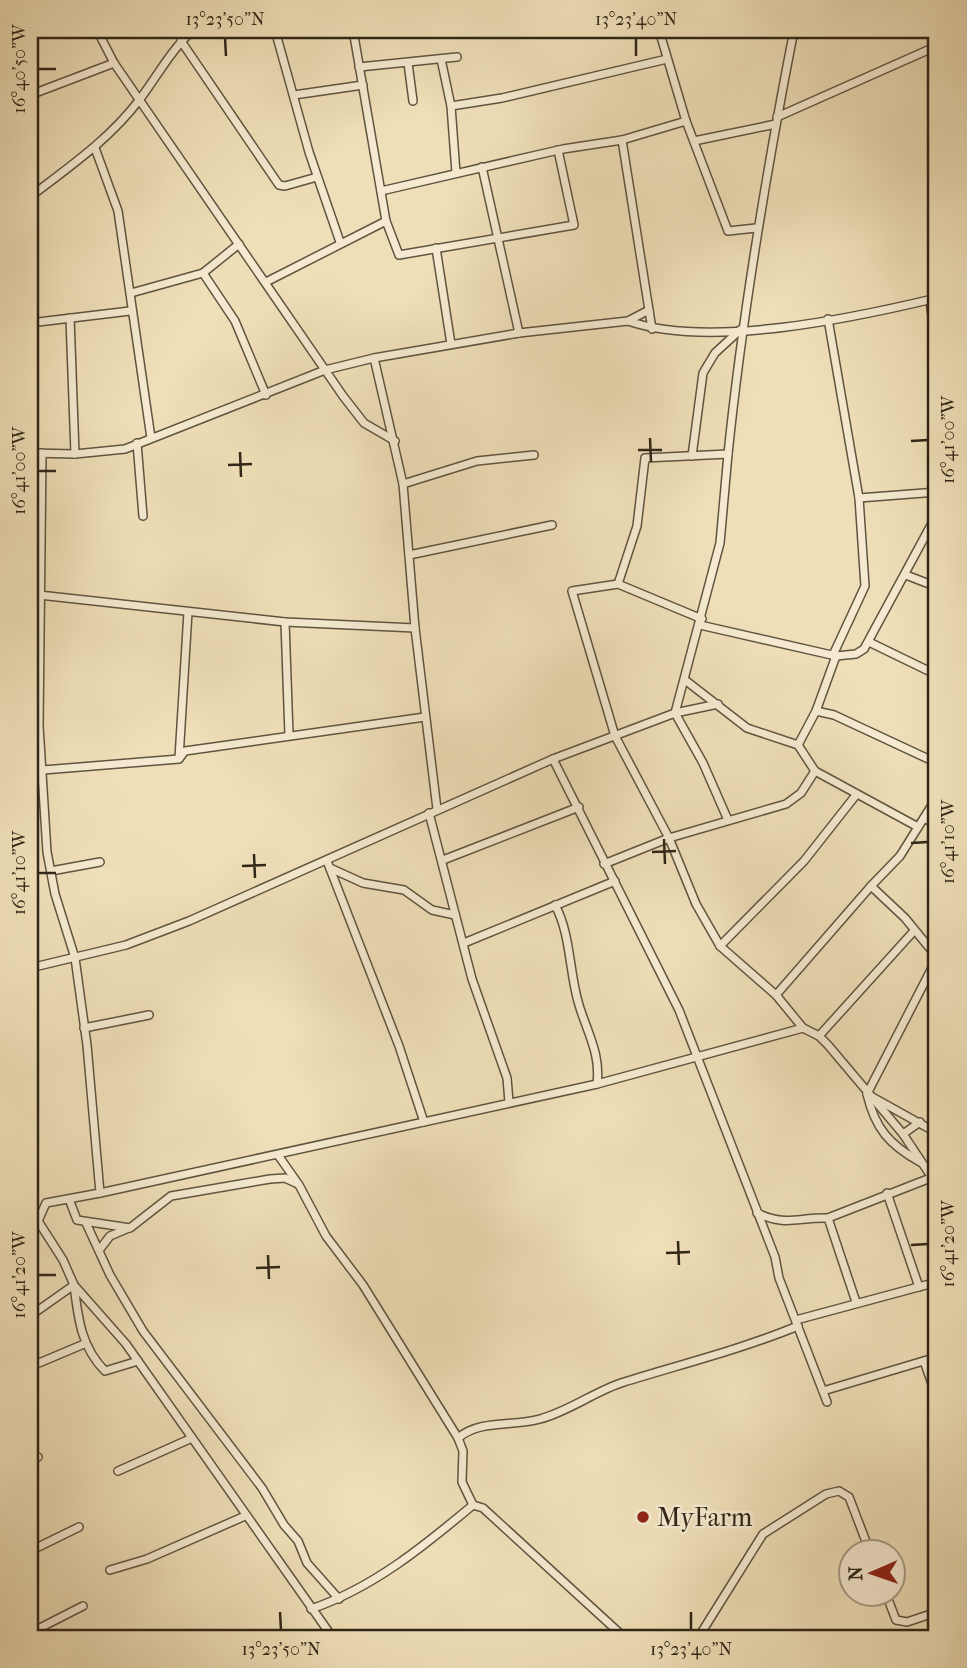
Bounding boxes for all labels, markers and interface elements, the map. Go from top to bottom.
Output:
text: 13°23'50"N [185,9,265,30]
text: 13°23'40"N [595,9,677,30]
text: 16°40'50"W [9,23,30,114]
text: 16°41'00"W [938,395,959,484]
text: 16°41'00"W [9,426,30,515]
text: 16°41'10"W [938,798,959,884]
text: 16°41'10"W [9,829,30,915]
text: 16°41'20"W [938,1199,959,1288]
text: 16°41'20"W [9,1230,30,1319]
place label: MyFarm [657,1502,753,1533]
marker: MyFarm [635,1509,651,1525]
north arrow [838,1538,908,1608]
text: N [845,1565,867,1581]
text: 13°23'50"N [241,1639,321,1660]
text: 13°23'40"N [650,1639,732,1660]

